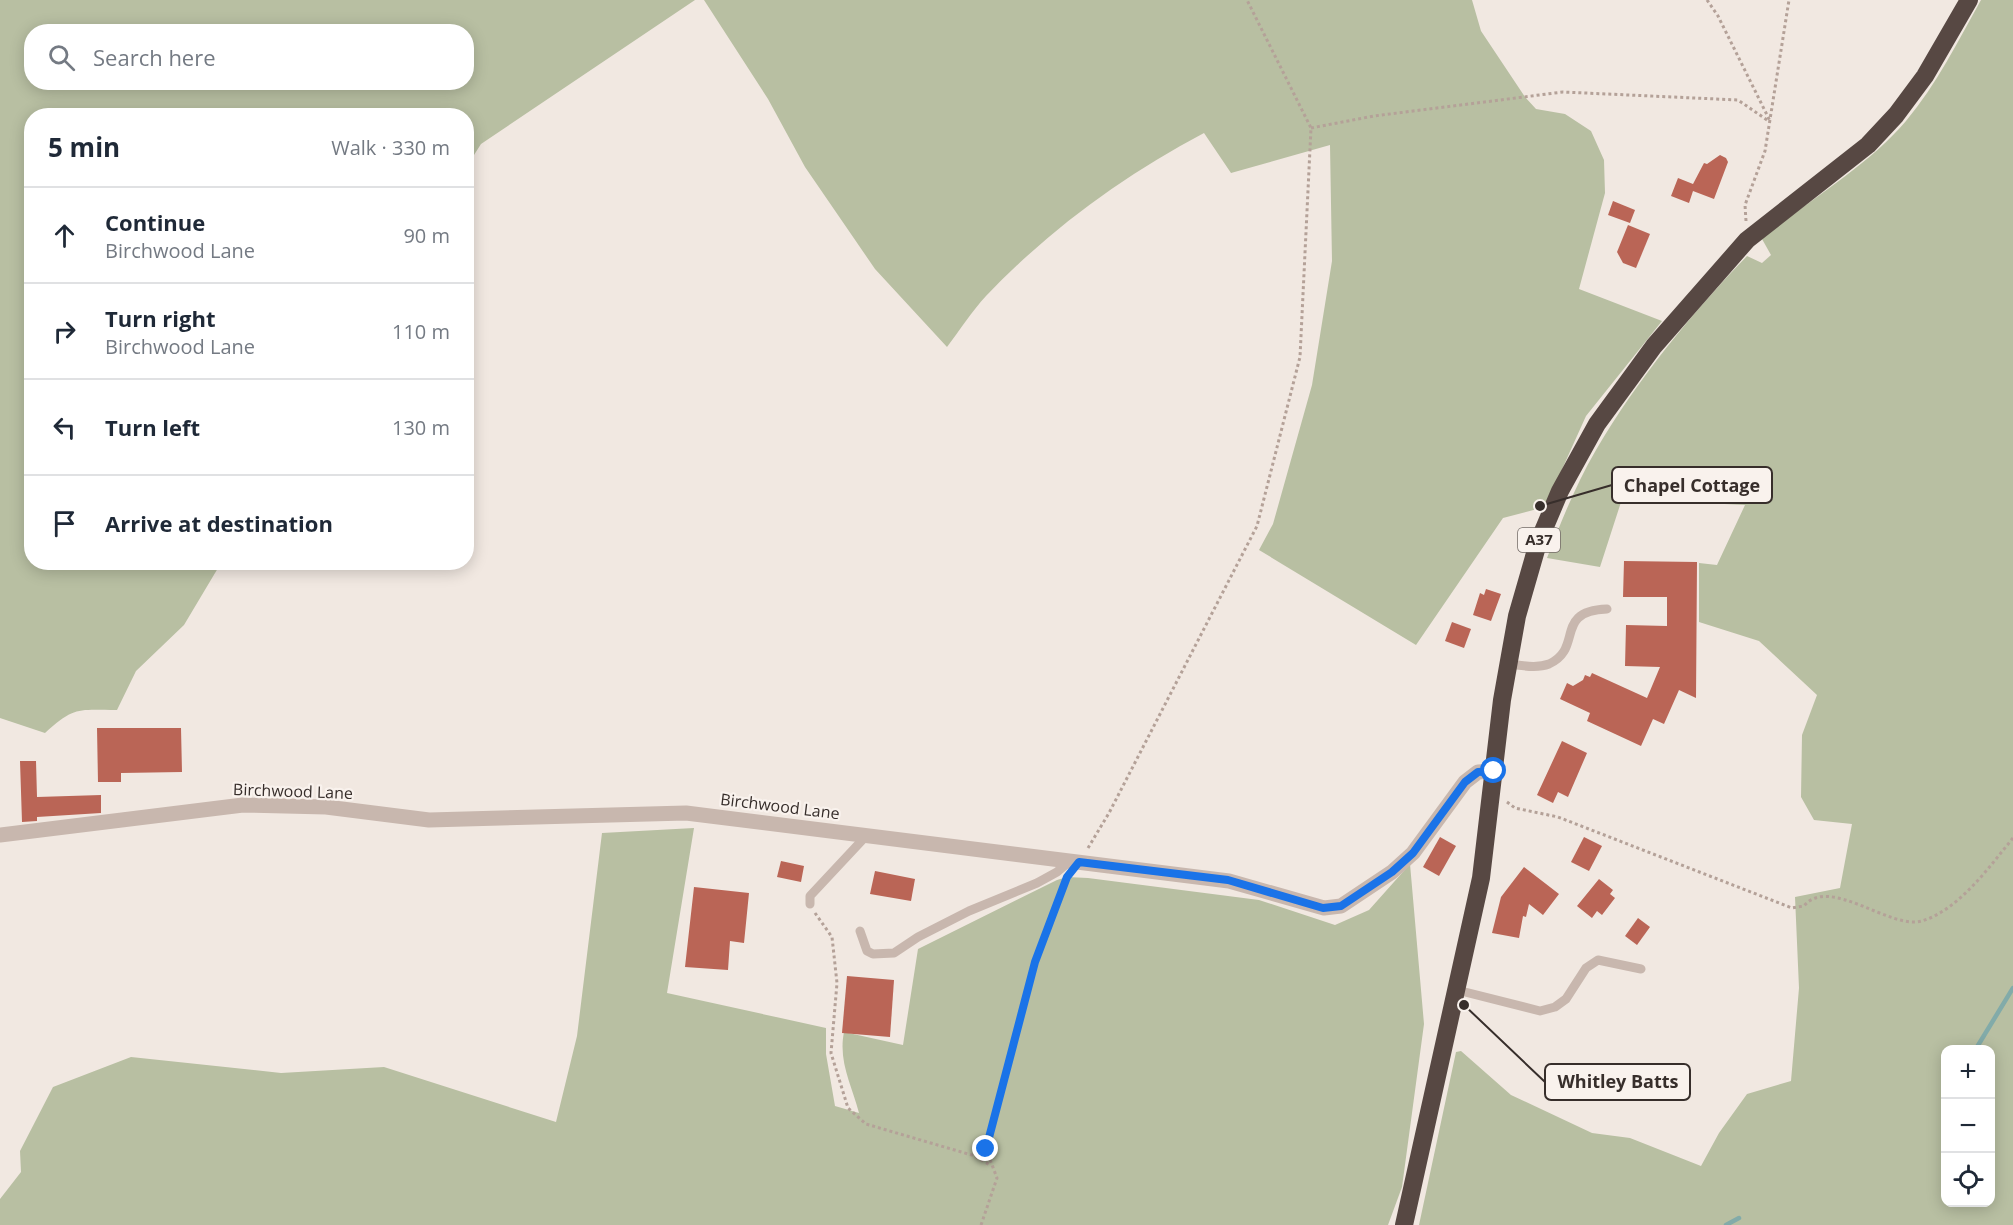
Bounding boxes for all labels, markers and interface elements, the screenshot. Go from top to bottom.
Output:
search box [24,24,474,90]
icon: search [45,41,78,74]
text: Search here [93,42,216,72]
text: 5 min [48,129,120,165]
text: Walk · 330 m [331,134,450,161]
text: Continue [105,207,205,237]
icon: ahead [48,219,81,252]
text: 90 m [403,222,450,249]
text: Birchwood Lane [105,237,255,264]
text: Turn right [105,303,216,333]
icon: right [48,315,81,348]
text: 110 m [392,318,450,345]
text: Birchwood Lane [105,333,255,360]
icon: left [48,411,81,444]
text: Turn left [105,412,200,442]
text: 130 m [392,414,450,441]
callout: Chapel Cottage [1612,467,1772,503]
text: Chapel Cottage [1624,473,1760,497]
icon: arrive [48,507,81,540]
text: Arrive at destination [105,508,333,538]
road number: A37 [1518,528,1560,552]
route start [1480,757,1506,783]
street label: Birchwood Lane [233,778,353,804]
street label: Birchwood Lane [719,788,841,824]
map controls [1941,1045,1995,1207]
button: + [1941,1045,1995,1099]
callout: Whitley Batts [1545,1064,1690,1100]
text: Whitley Batts [1557,1069,1679,1093]
button: − [1941,1099,1995,1153]
route end [972,1135,998,1161]
button: locate [1941,1153,1995,1207]

